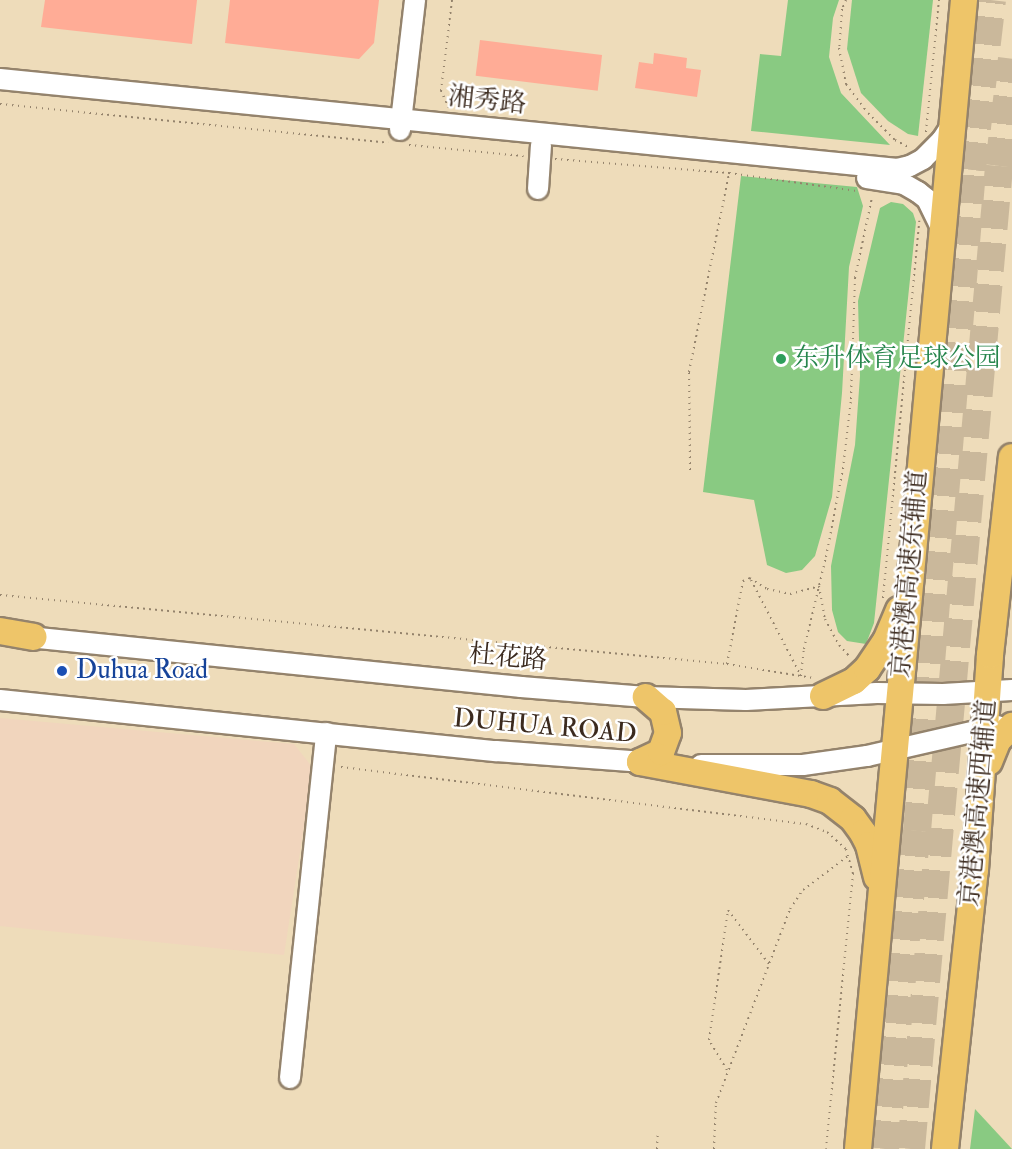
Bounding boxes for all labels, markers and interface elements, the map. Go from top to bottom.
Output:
street label: 湘秀路 [447,81,527,121]
place label: 东升体育足球公园 [793,343,1001,375]
marker: 东升体育足球公园 [774,352,788,366]
street label: 京港澳高速东辅道 [885,469,935,679]
street label: 杜花路 [468,639,548,677]
place label: Duhua Road [76,655,208,687]
marker: Duhua Road [53,662,71,680]
street label: 京港澳高速西辅道 [954,698,1004,908]
street label: DUHUA ROAD [452,703,638,751]

